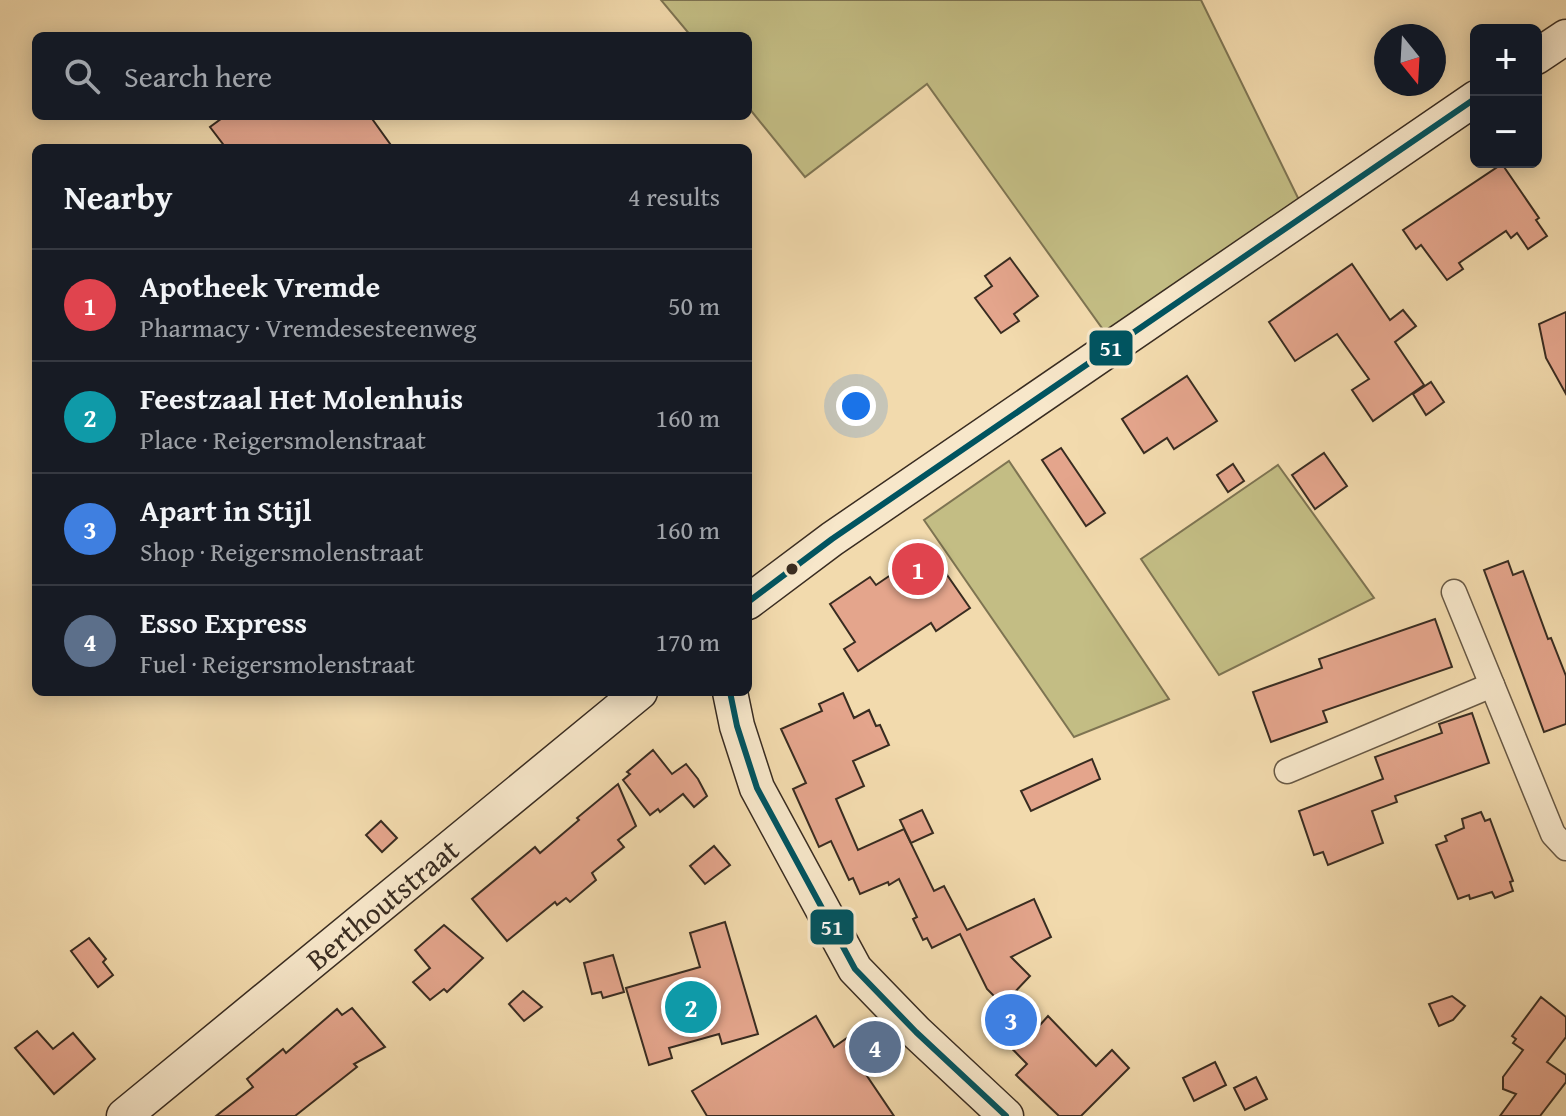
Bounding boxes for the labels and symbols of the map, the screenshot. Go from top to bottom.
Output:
north arrow [1374,24,1446,96]
line badge: 51 [1088,329,1134,367]
text: 51 [1100,332,1122,364]
your location [836,386,876,426]
pin: 1 [892,539,944,599]
unlabelled marker [784,561,800,577]
street label: Berthoutstraat [296,827,468,980]
line badge: 51 [809,908,855,946]
text: 51 [821,911,843,943]
pin: 2 [665,977,717,1037]
pin: 3 [985,990,1037,1050]
pin: 4 [849,1017,901,1077]

